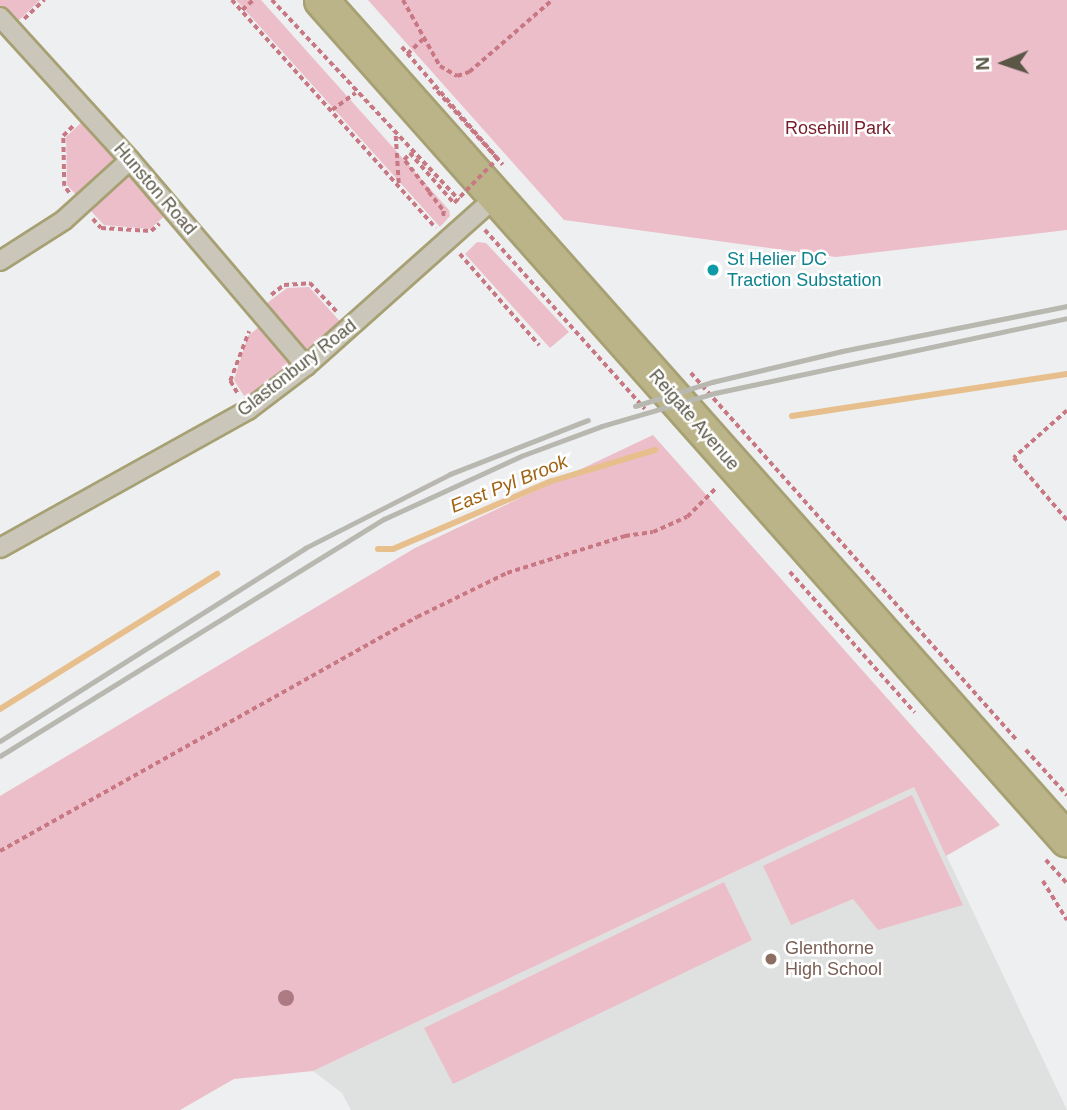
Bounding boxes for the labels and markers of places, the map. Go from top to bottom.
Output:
place label: St Helier DC Traction Substation [727,249,881,292]
marker: St Helier DC Traction Substation [705,262,721,278]
place label: Glenthorne High School [785,938,882,981]
marker: Glenthorne High School [763,951,779,967]

